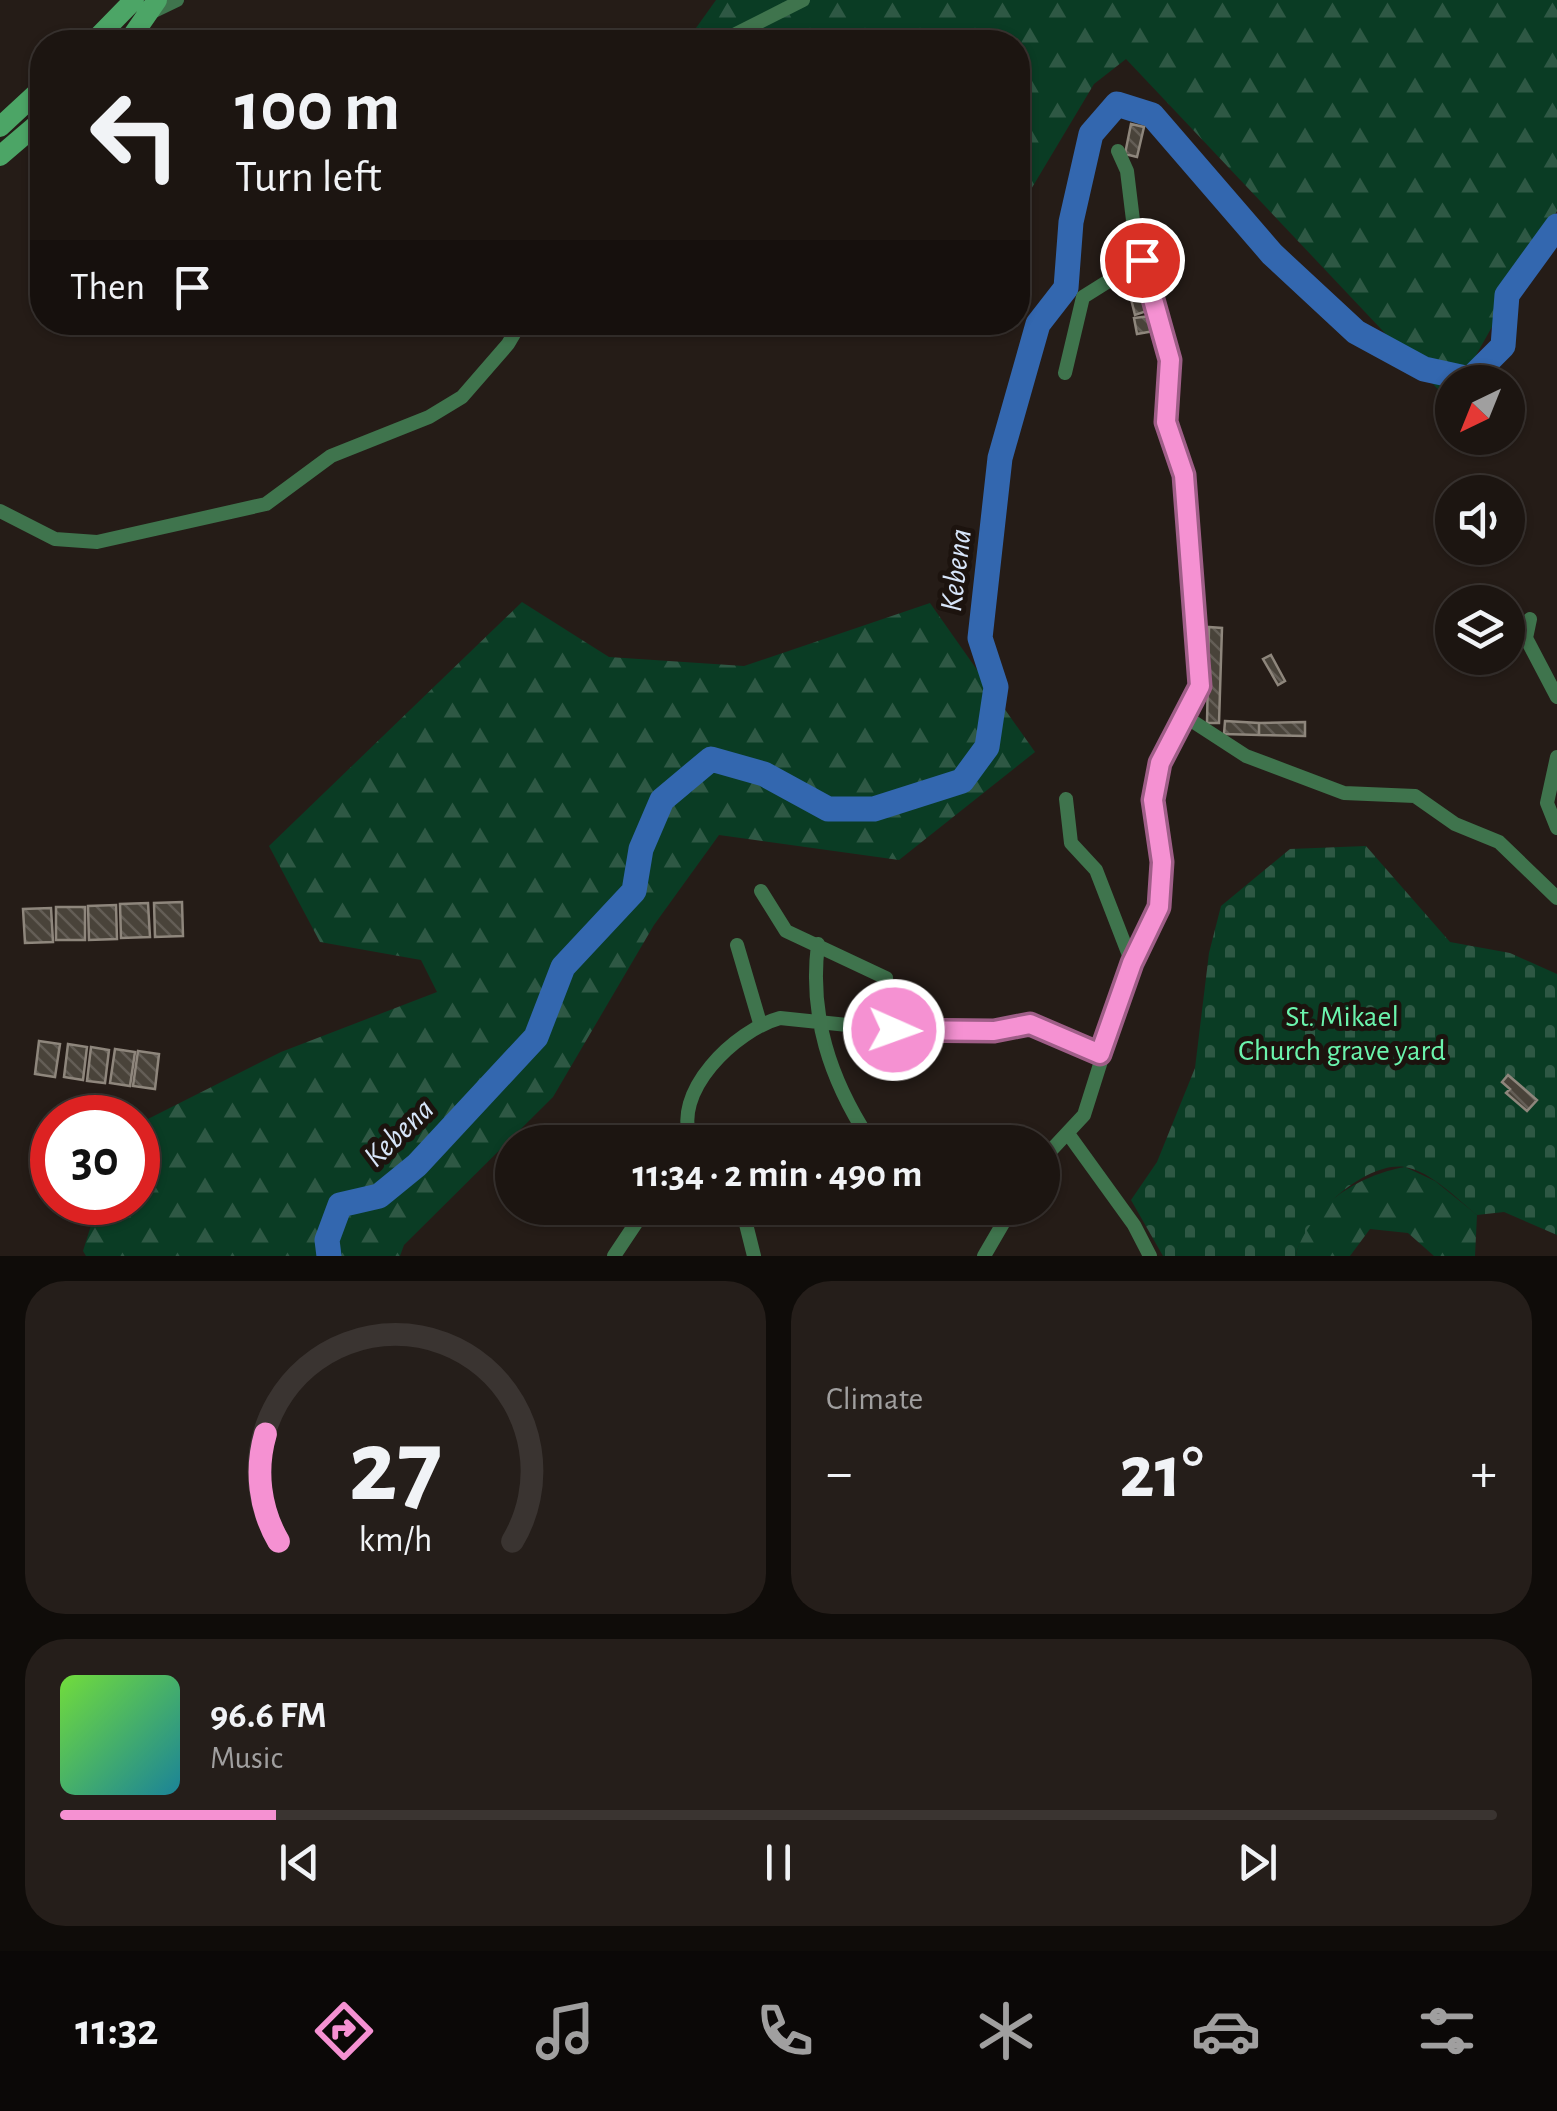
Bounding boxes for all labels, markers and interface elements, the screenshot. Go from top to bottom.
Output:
icon: left [70,70,200,200]
text: 100 m [235,73,400,143]
text: Turn left [235,155,382,200]
pin [1100,218,1185,303]
icon: arrive [1115,233,1170,288]
icon: arrive [165,260,220,315]
text: Then [70,269,145,307]
north arrow [1435,365,1525,455]
map controls [1435,365,1525,675]
button: sound [1435,475,1525,565]
water label: Kebena [935,527,977,613]
button: layers [1435,585,1525,675]
position arrow [842,978,946,1082]
park label: St. Mikael Church grave yard [1238,1002,1446,1066]
water label: Kebena [358,1092,440,1173]
speed limit sign: 30 [30,1095,160,1225]
text: 11:34 · 2 min · 490 m [633,1156,922,1194]
text: Climate [826,1383,923,1415]
text: 27 [349,1416,442,1520]
text: 21° [1119,1436,1204,1511]
text: − [826,1446,852,1501]
text: + [1471,1446,1497,1501]
text: km/h [359,1522,432,1558]
text: 96.6 FM [210,1697,327,1735]
text: Music [210,1742,283,1774]
icon: previous [272,1835,327,1890]
icon: pause [751,1835,806,1890]
icon: next [1230,1835,1285,1890]
icon: directions [309,1996,379,2066]
icon: music [530,1996,600,2066]
icon: phone [750,1996,820,2066]
icon: climate [971,1996,1041,2066]
icon: car [1191,1996,1261,2066]
icon: filters [1412,1996,1482,2066]
text: 11:32 [75,2008,159,2053]

